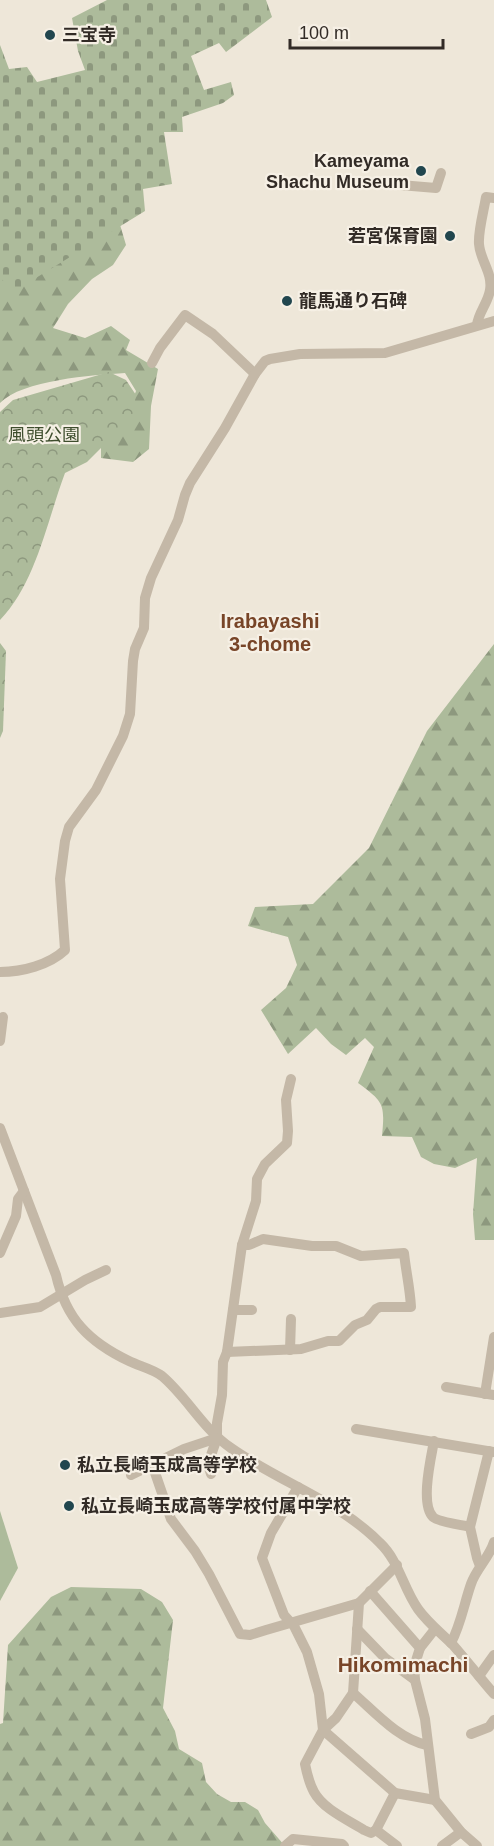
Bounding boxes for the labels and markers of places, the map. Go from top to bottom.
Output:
place label: 三宝寺 [62,25,116,45]
marker: 三宝寺 [43,28,57,42]
place label: Kameyama Shachu Museum [266,151,410,192]
marker: Kameyama Shachu Museum [414,164,428,178]
place label: 若宮保育園 [348,226,438,246]
marker: 若宮保育園 [443,229,457,243]
place label: 龍馬通り石碑 [299,291,407,311]
marker: 龍馬通り石碑 [280,294,294,308]
place label: 私立長崎玉成高等学校 [77,1455,257,1475]
marker: 私立長崎玉成高等学校 [58,1458,72,1472]
place label: 私立長崎玉成高等学校付属中学校 [81,1496,351,1516]
marker: 私立長崎玉成高等学校付属中学校 [62,1499,76,1513]

